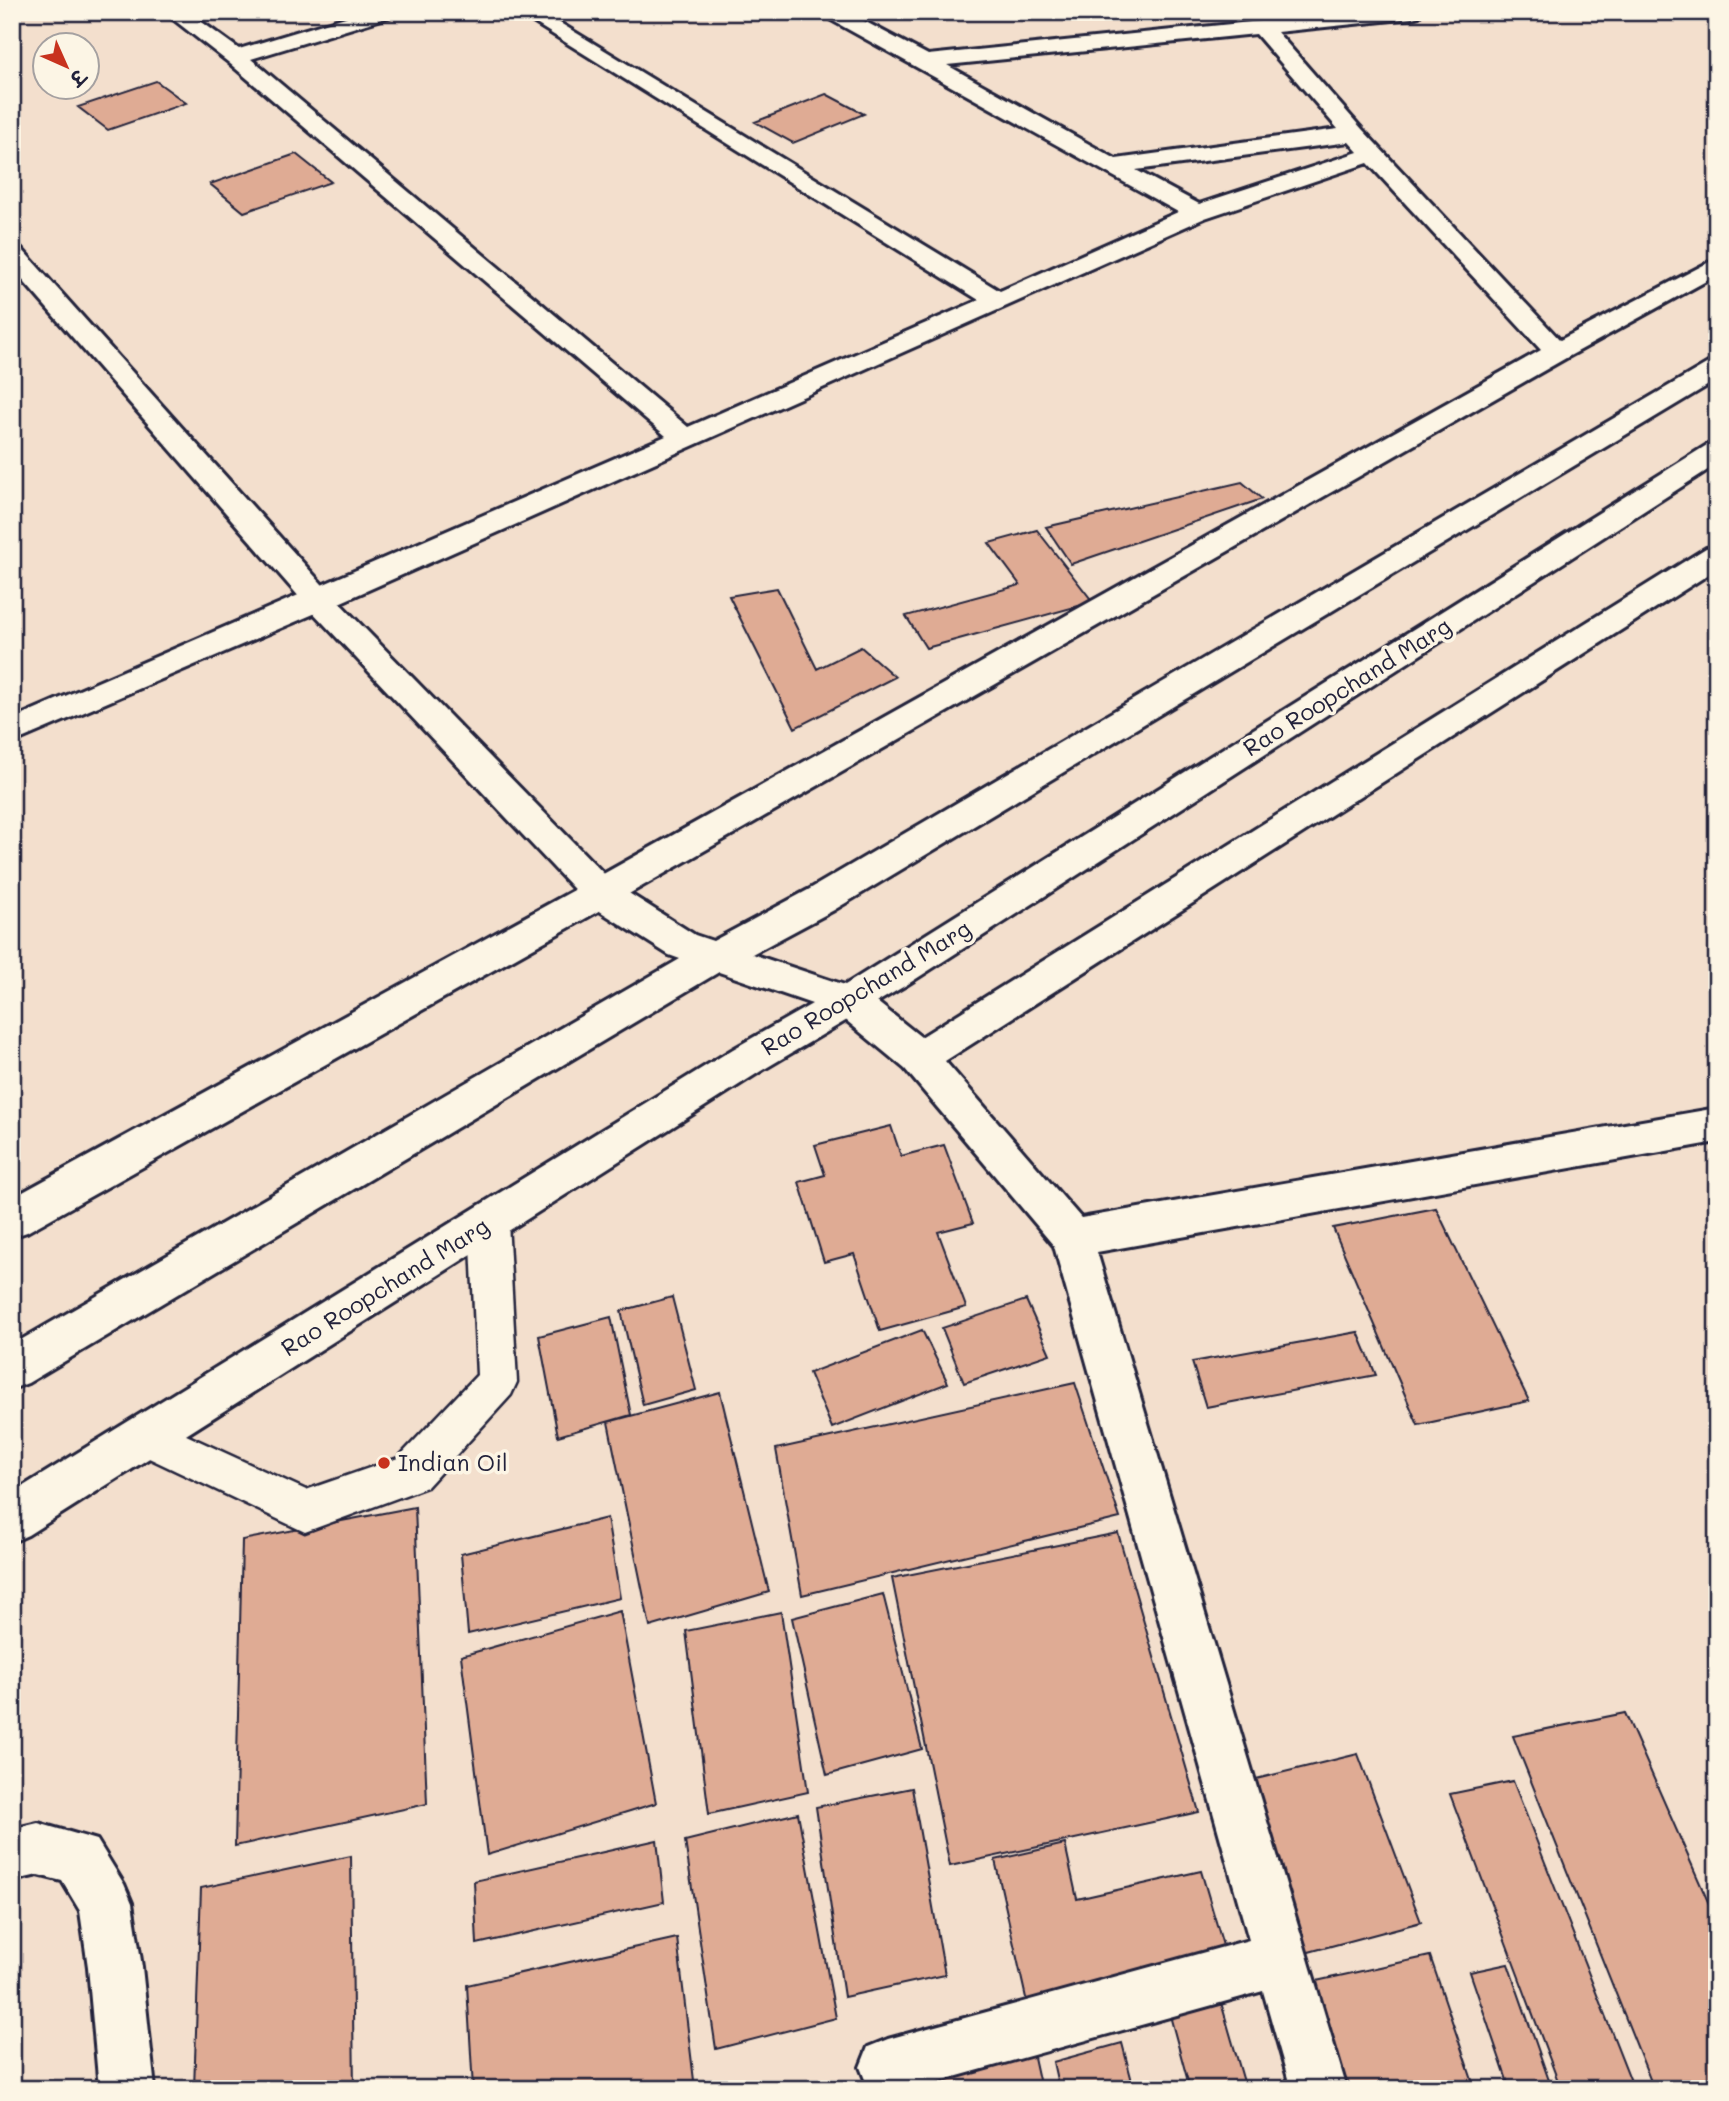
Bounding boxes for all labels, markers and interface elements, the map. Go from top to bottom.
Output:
north arrow [32,32,102,102]
text: उ [63,64,93,93]
street label: Rao Roopchand Marg [1237,610,1456,762]
street label: Rao Roopchand Marg [755,913,976,1062]
street label: Rao Roopchand Marg [275,1210,494,1362]
place label: Indian Oil [398,1447,508,1477]
marker: Indian Oil [376,1455,392,1471]

